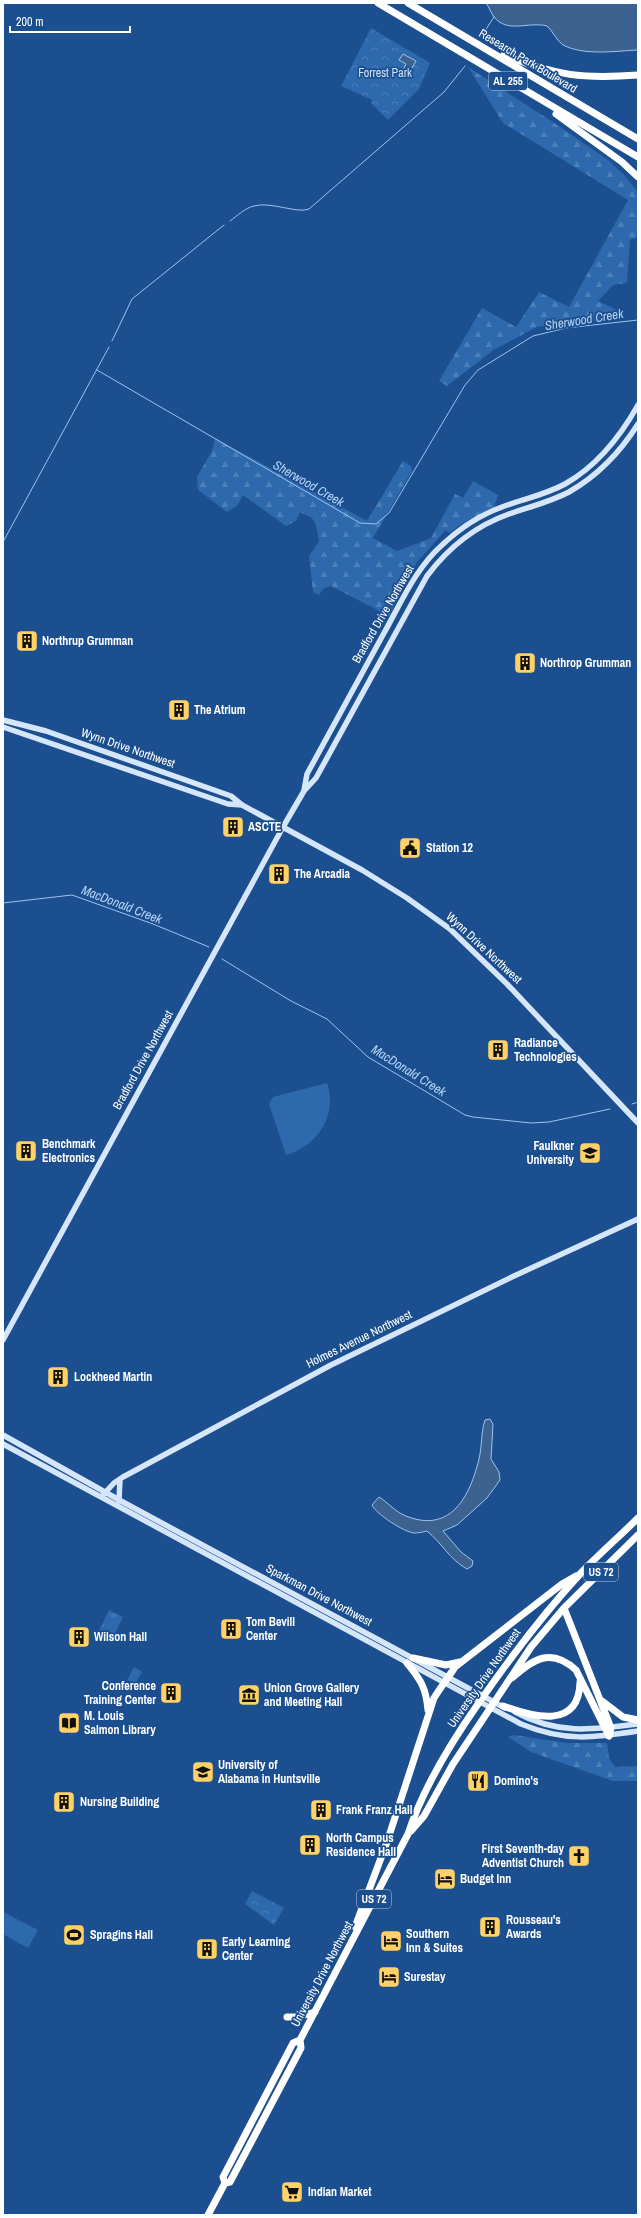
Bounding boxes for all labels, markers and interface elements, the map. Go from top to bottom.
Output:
scale bar [10,8,130,34]
text: 200 m [16,14,43,30]
street label: Research Park Boulevard [476,25,580,97]
park label: Forrest Park [358,65,412,81]
road number: AL 255 [489,72,527,90]
water label: Sherwood Creek [544,305,625,334]
water label: Sherwood Creek [270,456,348,511]
street label: Bradford Drive Northwest [348,562,418,666]
building icon: Northrup Grumman [14,628,40,654]
place label: Northrup Grumman [42,633,133,649]
building icon: Northrop Grumman [512,650,538,676]
place label: Northrop Grumman [540,655,631,671]
building icon: The Atrium [166,697,192,723]
place label: The Atrium [194,702,246,718]
street label: Wynn Drive Northwest [79,724,177,772]
building icon: ASCTE [220,814,246,840]
place label: ASCTE [248,819,282,835]
public building icon: Station 12 [397,835,423,861]
place label: Station 12 [426,840,474,856]
building icon: The Arcadia [266,861,292,887]
place label: The Arcadia [294,866,350,882]
water label: MacDonald Creek [79,881,165,928]
street label: Wynn Drive Northwest [443,909,526,988]
street label: Bradford Drive Northwest [109,1007,177,1112]
place label: Radiance Technologies [514,1035,577,1065]
building icon: Radiance Technologies [485,1037,511,1063]
water label: MacDonald Creek [368,1041,450,1101]
place label: Benchmark Electronics [42,1136,96,1166]
building icon: Benchmark Electronics [13,1138,39,1164]
place label: Faulkner University [526,1138,575,1168]
school or university icon: Faulkner University [577,1140,603,1166]
street label: Holmes Avenue Northwest [303,1306,415,1372]
building icon: Lockheed Martin [45,1364,71,1390]
place label: Lockheed Martin [74,1369,152,1385]
street label: Sparkman Drive Northwest [263,1560,375,1630]
road number: US 72 [584,1563,618,1581]
place label: Tom Bevill Center [246,1614,295,1644]
building icon: Tom Bevill Center [218,1616,244,1642]
building icon: Wilson Hall [66,1624,92,1650]
street label: University Drive Northwest [444,1625,524,1731]
place label: Wilson Hall [94,1629,147,1645]
place label: Conference Training Center [84,1678,157,1708]
building icon: Conference Training Center [158,1680,184,1706]
place label: Union Grove Gallery and Meeting Hall [264,1680,360,1710]
museum icon: Union Grove Gallery and Meeting Hall [236,1682,262,1708]
place label: M. Louis Salmon Library [84,1708,156,1738]
library icon: M. Louis Salmon Library [56,1710,82,1736]
place label: University of Alabama in Huntsville [218,1757,321,1787]
school or university icon: University of Alabama in Huntsville [190,1759,216,1785]
restaurant icon: Domino's [465,1768,491,1794]
place label: Domino's [494,1773,539,1789]
building icon: Nursing Building [51,1789,77,1815]
place label: Nursing Building [80,1794,159,1810]
building icon: Frank Franz Hall [308,1797,334,1823]
place label: Frank Franz Hall [336,1802,413,1818]
place label: North Campus Residence Hall [326,1830,396,1860]
building icon: North Campus Residence Hall [297,1832,323,1858]
place label: First Seventh-day Adventist Church [481,1841,565,1871]
church icon: First Seventh-day Adventist Church [566,1843,592,1869]
hotel icon: Budget Inn [432,1866,458,1892]
place label: Budget Inn [460,1871,511,1887]
road number: US 72 [357,1890,391,1908]
place label: Rousseau's Awards [506,1912,561,1942]
building icon: Rousseau's Awards [477,1914,503,1940]
street label: University Drive Northwest [287,1918,357,2030]
sports icon: Spragins Hall [61,1922,87,1948]
place label: Southern Inn & Suites [406,1926,463,1956]
place label: Spragins Hall [90,1927,153,1943]
hotel icon: Southern Inn & Suites [378,1928,404,1954]
place label: Early Learning Center [222,1934,290,1964]
building icon: Early Learning Center [194,1936,220,1962]
hotel icon: Surestay [376,1964,402,1990]
place label: Surestay [404,1969,446,1985]
supermarket icon: Indian Market [279,2179,305,2205]
place label: Indian Market [308,2184,372,2200]

